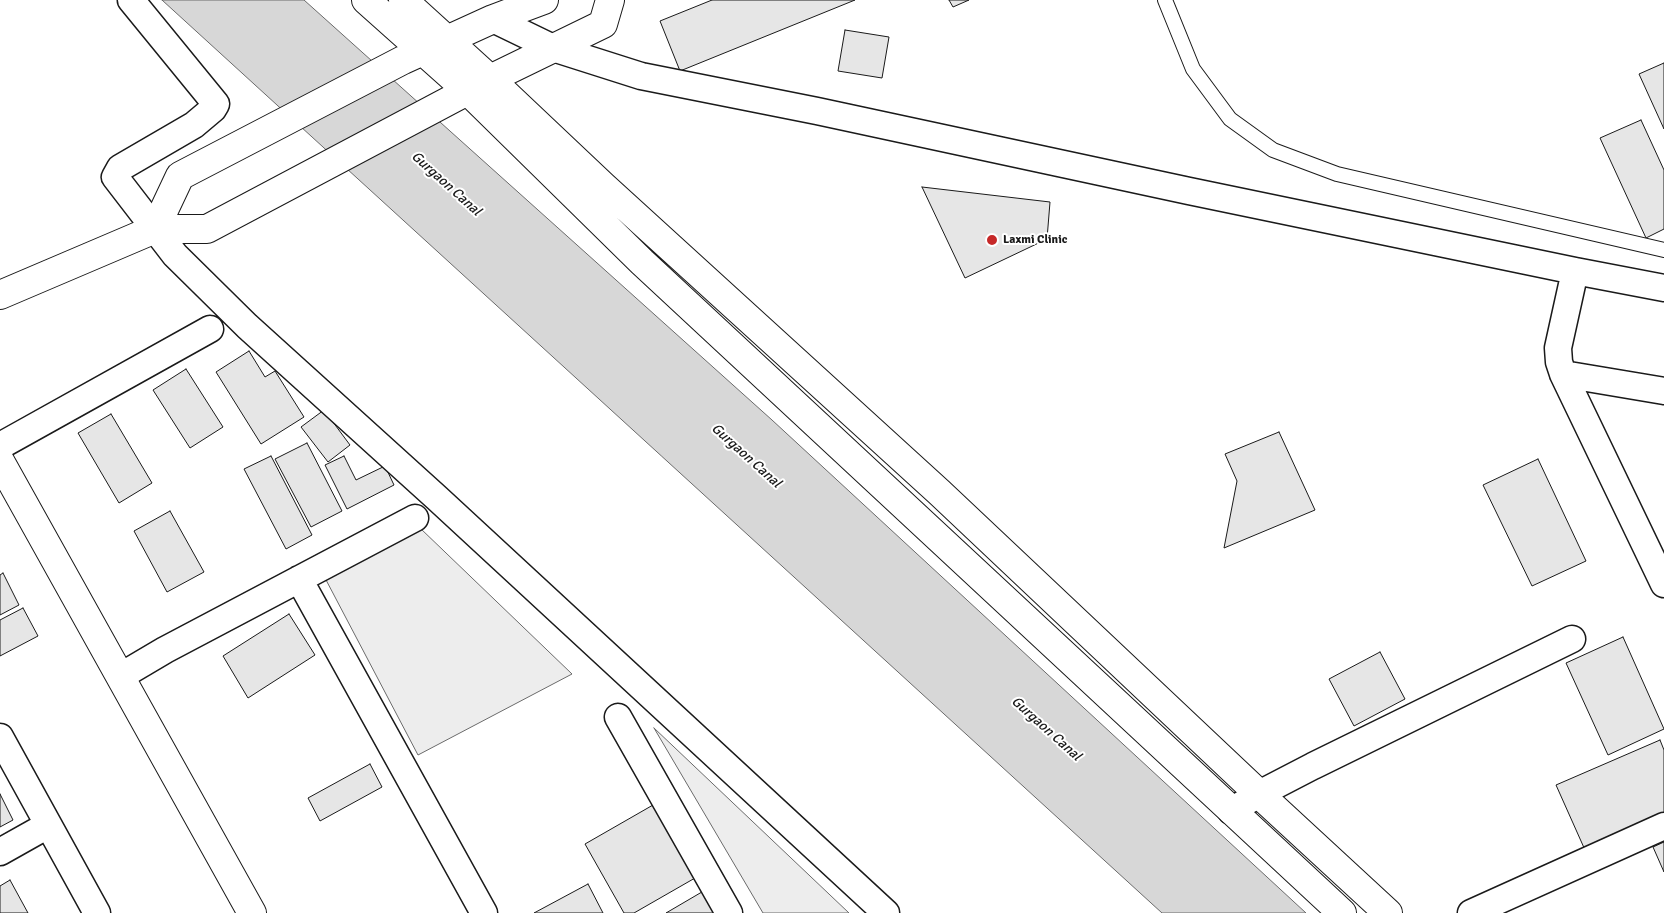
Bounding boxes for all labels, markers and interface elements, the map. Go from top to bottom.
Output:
water label: Gurgaon Canal [408,148,484,220]
marker: Laxmi Clinic [985,233,999,247]
place label: Laxmi Clinic [1003,233,1067,247]
water label: Gurgaon Canal [708,420,784,492]
water label: Gurgaon Canal [1008,693,1084,765]

